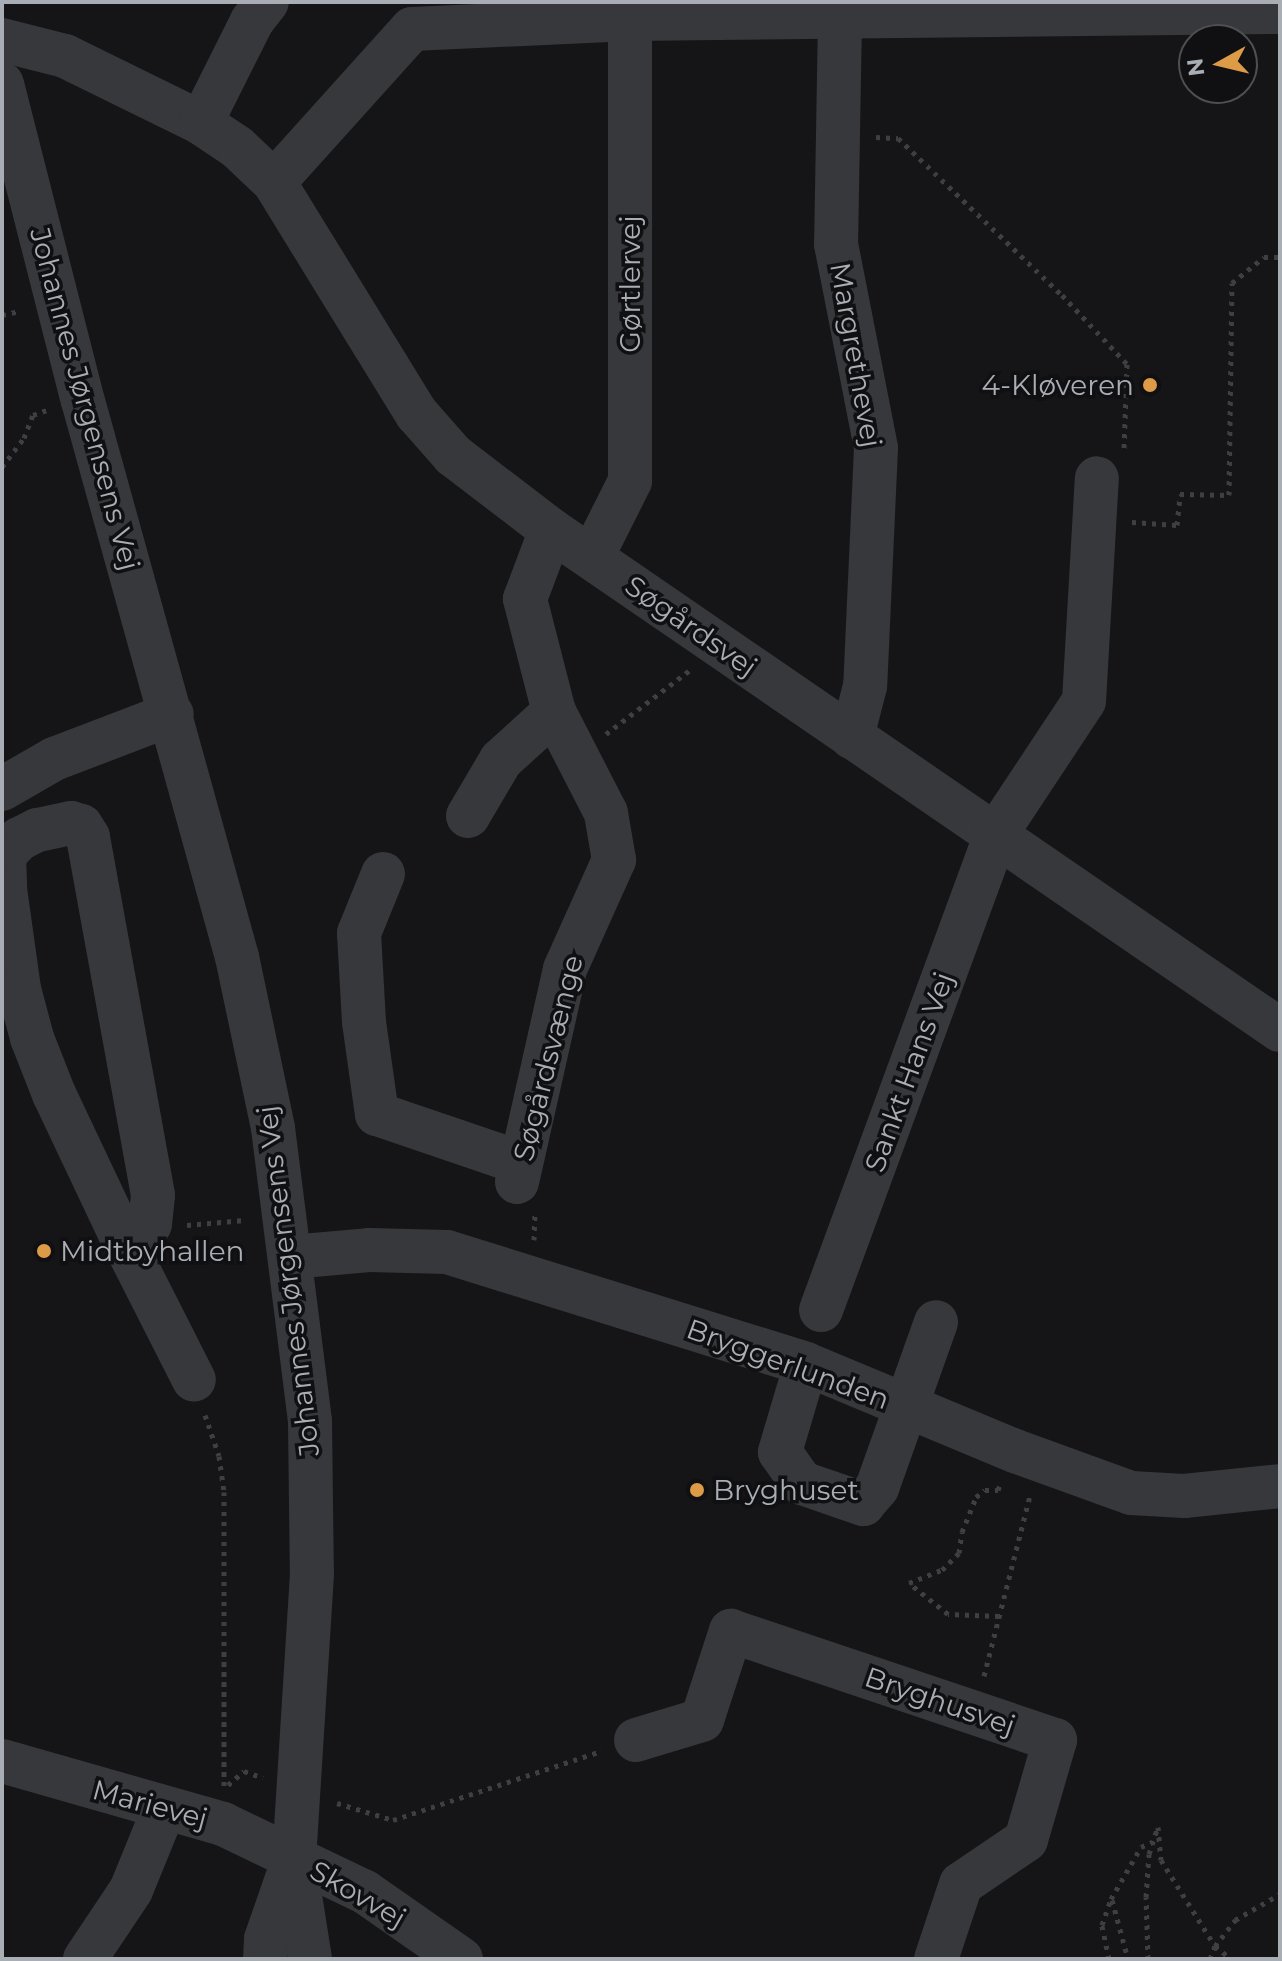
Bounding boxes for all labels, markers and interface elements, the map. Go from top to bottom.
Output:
north arrow [1178,24,1258,104]
text: N [1181,56,1210,78]
street label: Gørtlervej [613,215,647,353]
street label: Johannes Jørgensens Vej [23,224,147,574]
street label: Margrethevej [823,260,889,450]
place label: 4-Kløveren [982,368,1134,402]
marker: 4-Kløveren [1141,376,1159,394]
street label: Søgårdsvej [619,568,763,684]
street label: Søgårdsvænge [506,952,590,1164]
street label: Sankt Hans Vej [857,968,961,1176]
street label: Johannes Jørgensens Vej [250,1104,326,1458]
place label: Midtbyhallen [60,1234,244,1268]
marker: Midtbyhallen [35,1242,53,1260]
street label: Bryggerlunden [682,1312,894,1416]
place label: Bryghuset [713,1473,859,1507]
marker: Bryghuset [688,1481,706,1499]
street label: Bryghusvej [861,1660,1019,1742]
street label: Marievej [89,1773,211,1835]
street label: Skovvej [304,1853,412,1935]

